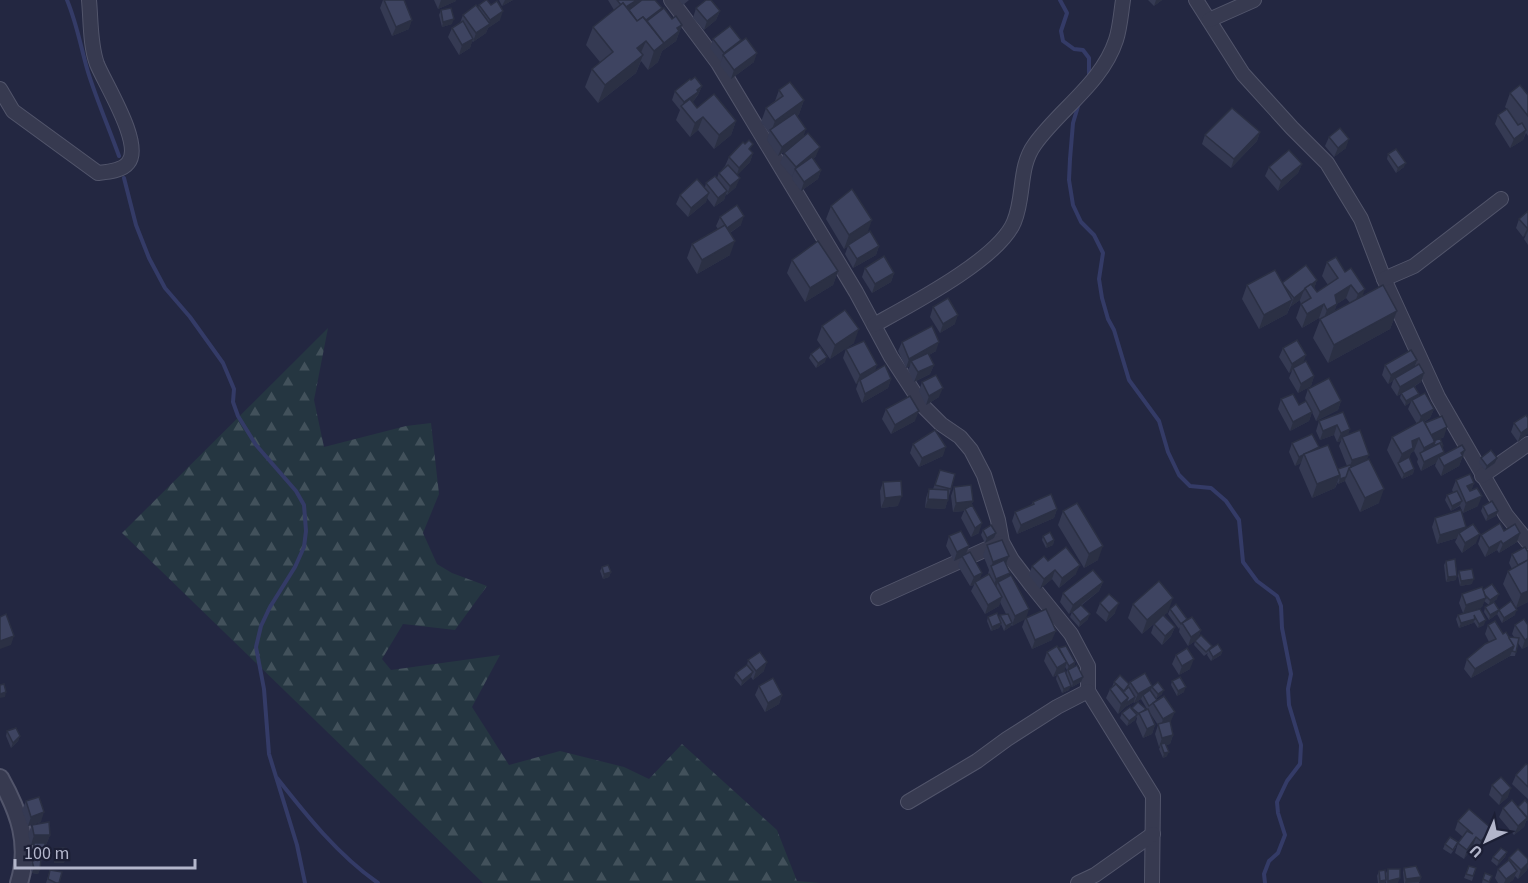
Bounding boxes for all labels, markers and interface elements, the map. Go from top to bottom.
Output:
north arrow [1456,811,1516,871]
scale bar [15,832,195,870]
text: U [1465,839,1488,863]
text: 100 m [24,841,69,866]

